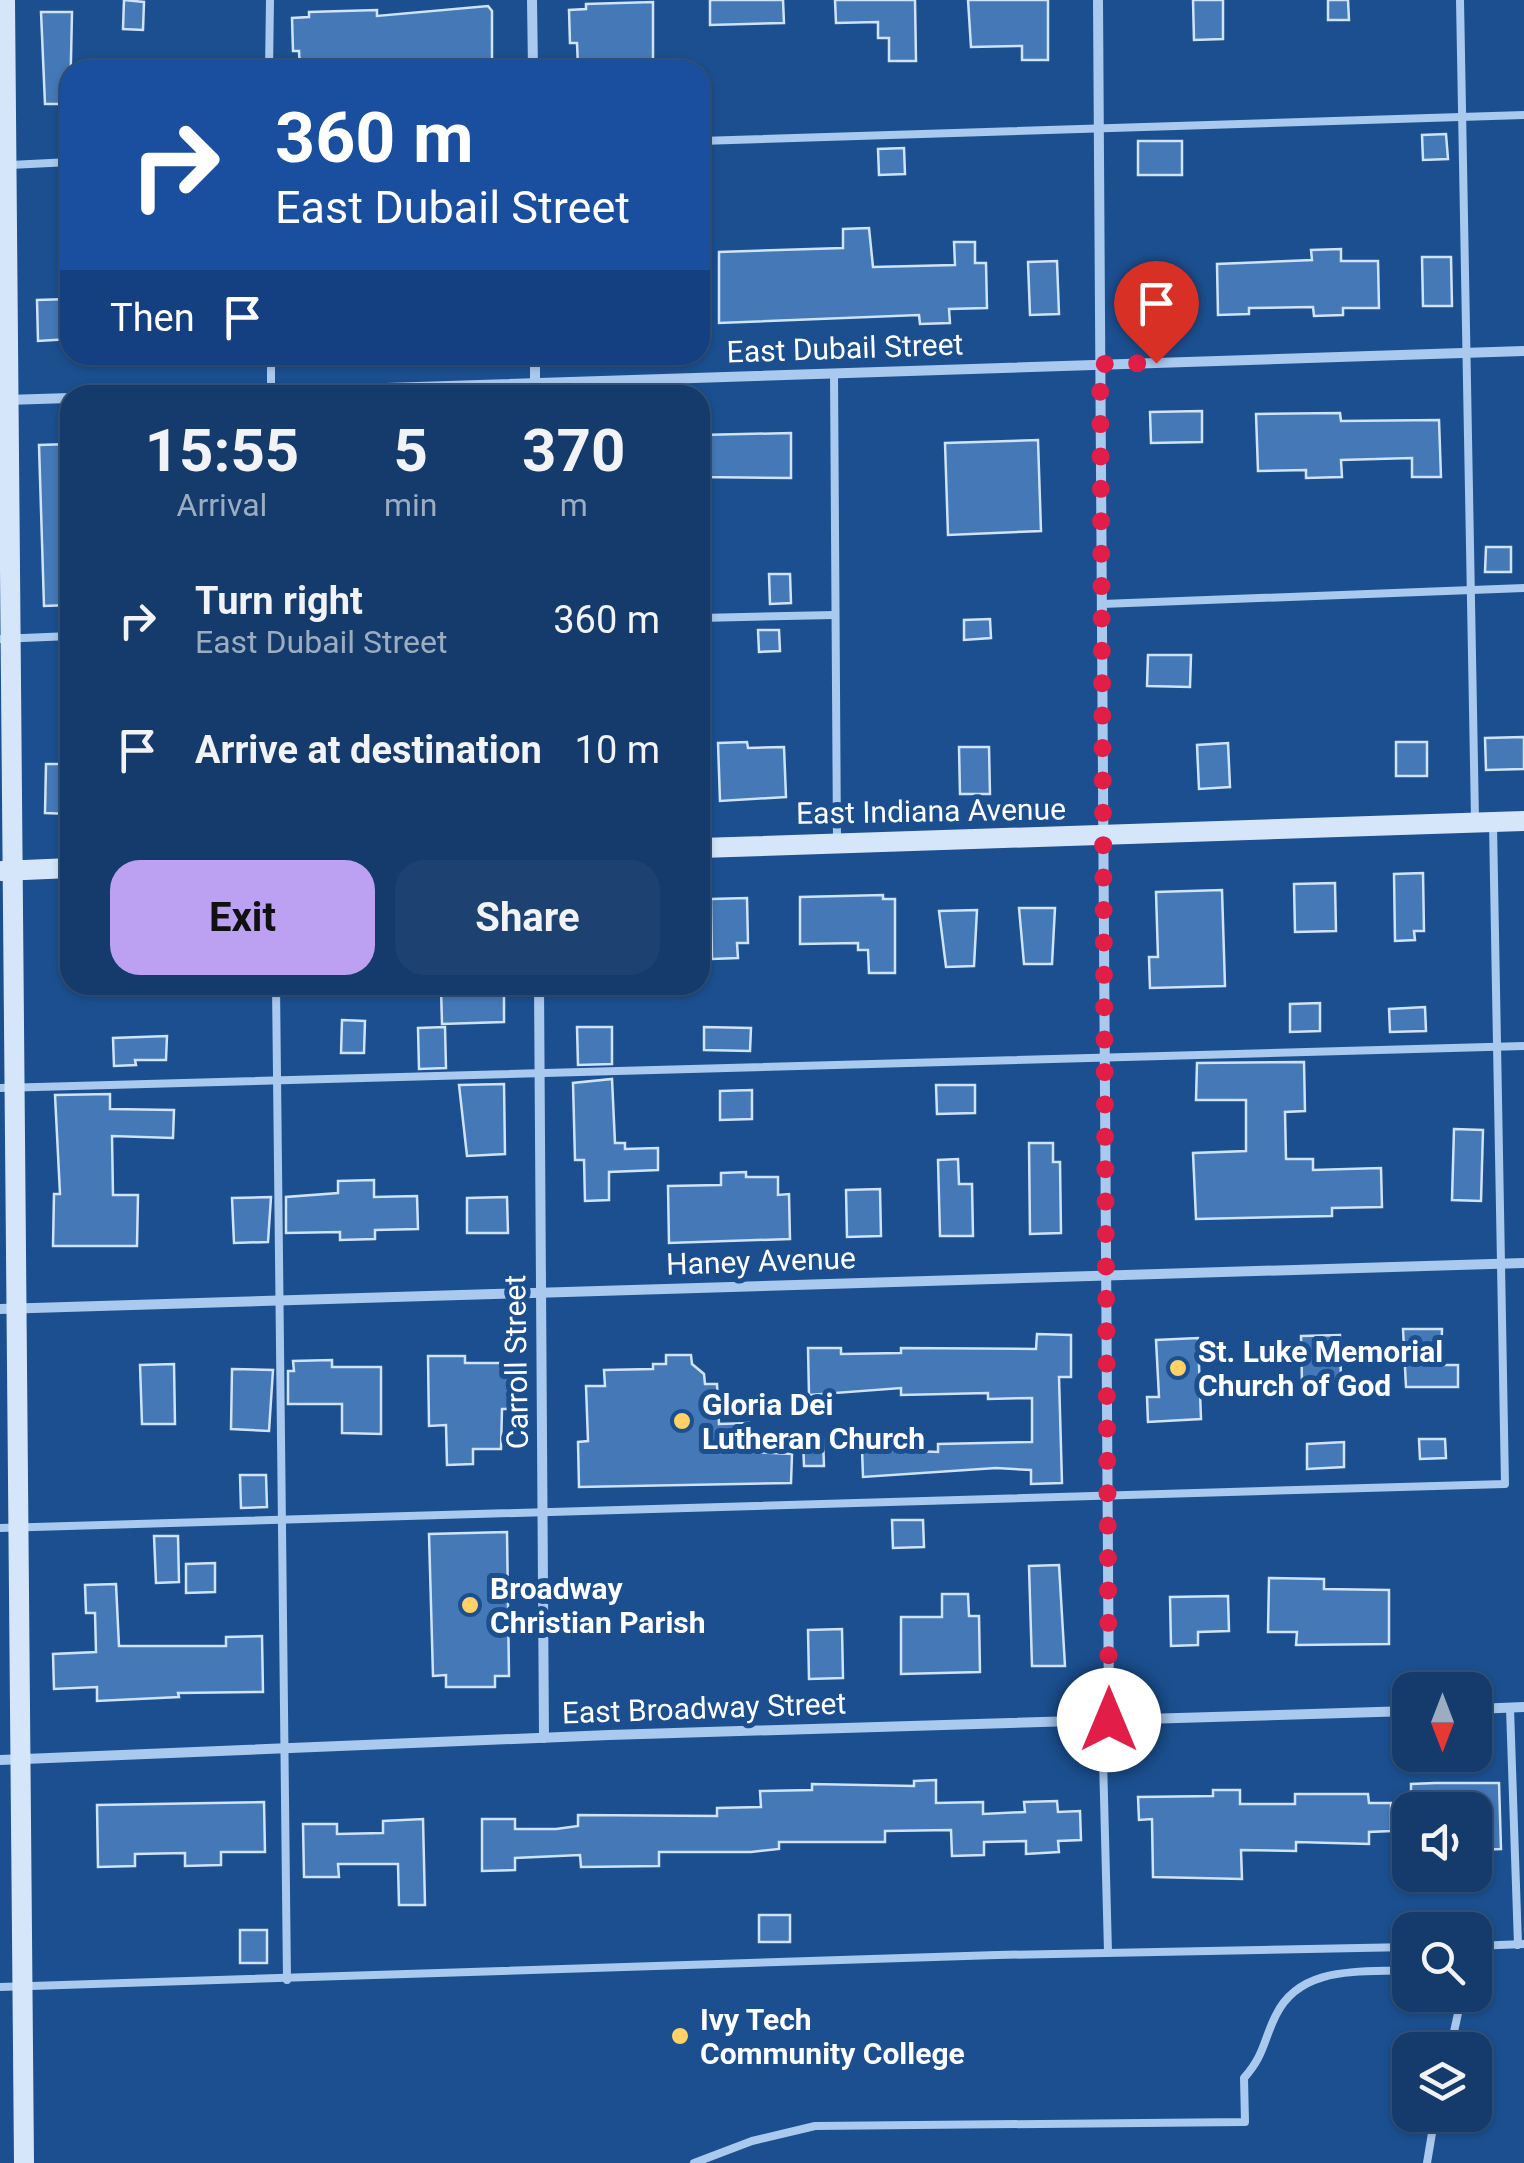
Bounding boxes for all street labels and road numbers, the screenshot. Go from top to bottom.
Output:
street label: East Dubail Street [726,326,964,370]
street label: East Indiana Avenue [796,791,1066,831]
street label: Haney Avenue [666,1240,856,1282]
street label: Carroll Street [497,1275,535,1449]
street label: East Broadway Street [561,1686,847,1730]

